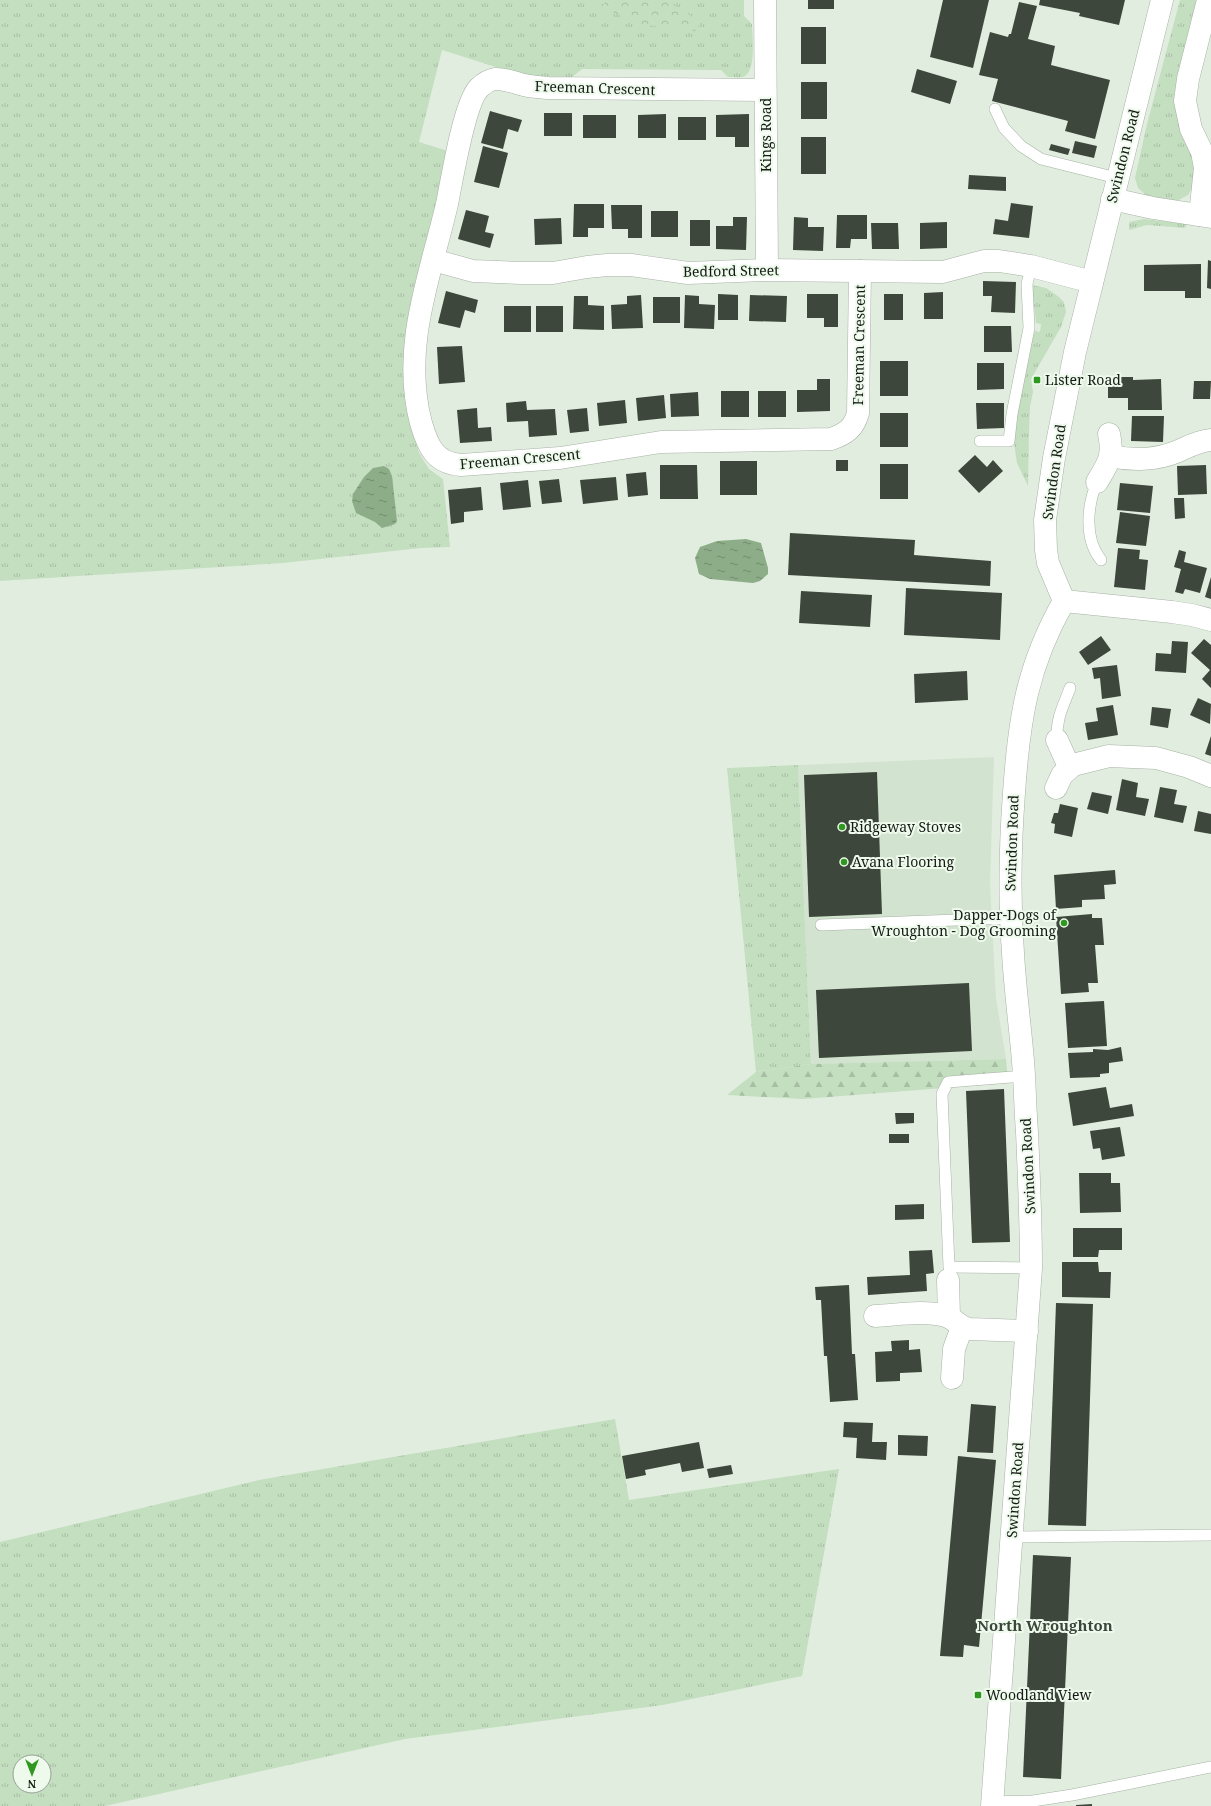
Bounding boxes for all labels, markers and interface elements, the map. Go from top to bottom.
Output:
street label: Freeman Crescent [534,76,656,99]
street label: Kings Road [756,97,775,172]
street label: Swindon Road [1102,107,1143,205]
street label: Bedford Street [683,260,779,281]
street label: Freeman Crescent [848,284,869,406]
place label: Lister Road [1045,370,1121,389]
marker: Lister Road [1032,375,1042,385]
street label: Swindon Road [1037,423,1070,521]
street label: Freeman Crescent [459,444,581,473]
street label: Swindon Road [1000,794,1023,891]
place label: Ridgeway Stoves [850,817,961,836]
marker: Ridgeway Stoves [837,822,847,832]
place label: Avana Flooring [852,852,954,871]
marker: Avana Flooring [839,857,849,867]
place label: Dapper-Dogs of Wroughton - Dog Grooming [871,905,1058,940]
marker: Dapper-Dogs of Wroughton - Dog Grooming [1059,918,1069,928]
street label: Swindon Road [1015,1117,1040,1215]
street label: Swindon Road [1002,1441,1027,1539]
district label: North Wroughton [977,1615,1113,1635]
place label: Woodland View [986,1685,1092,1704]
marker: Woodland View [973,1690,983,1700]
north arrow [12,1754,52,1794]
text: N [27,1777,36,1792]

